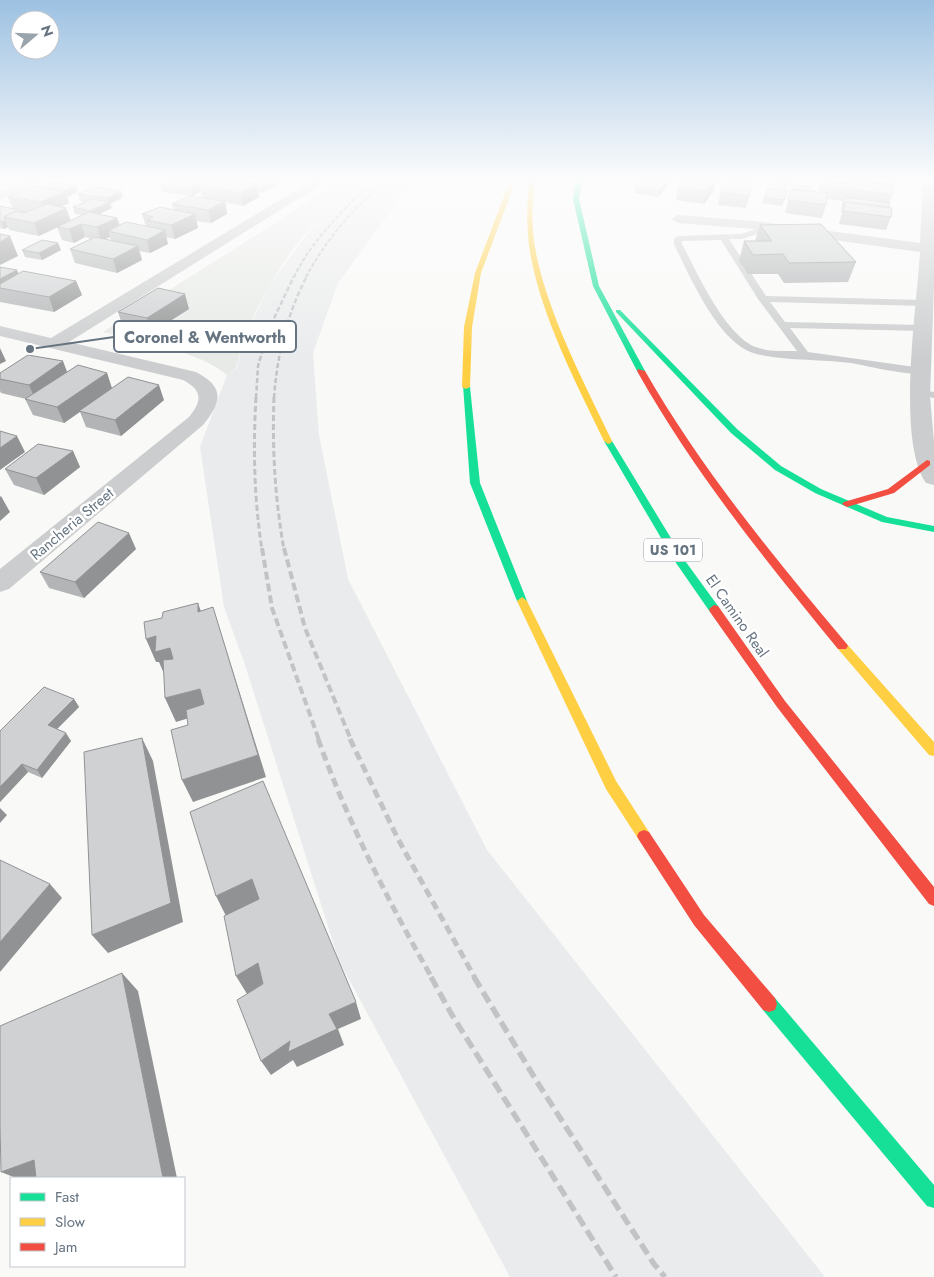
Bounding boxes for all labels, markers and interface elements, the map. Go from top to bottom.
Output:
north arrow [10,10,60,60]
text: N [36,22,59,39]
callout: Coronel & Wentworth [114,321,296,352]
text: Coronel & Wentworth [124,326,286,349]
street label: Rancheria Street [26,482,119,565]
road number: US 101 [644,538,702,562]
street label: El Camino Real [700,570,774,662]
legend [10,1177,185,1267]
text: Fast [55,1186,79,1208]
text: Slow [55,1211,86,1233]
text: Jam [53,1236,78,1258]

